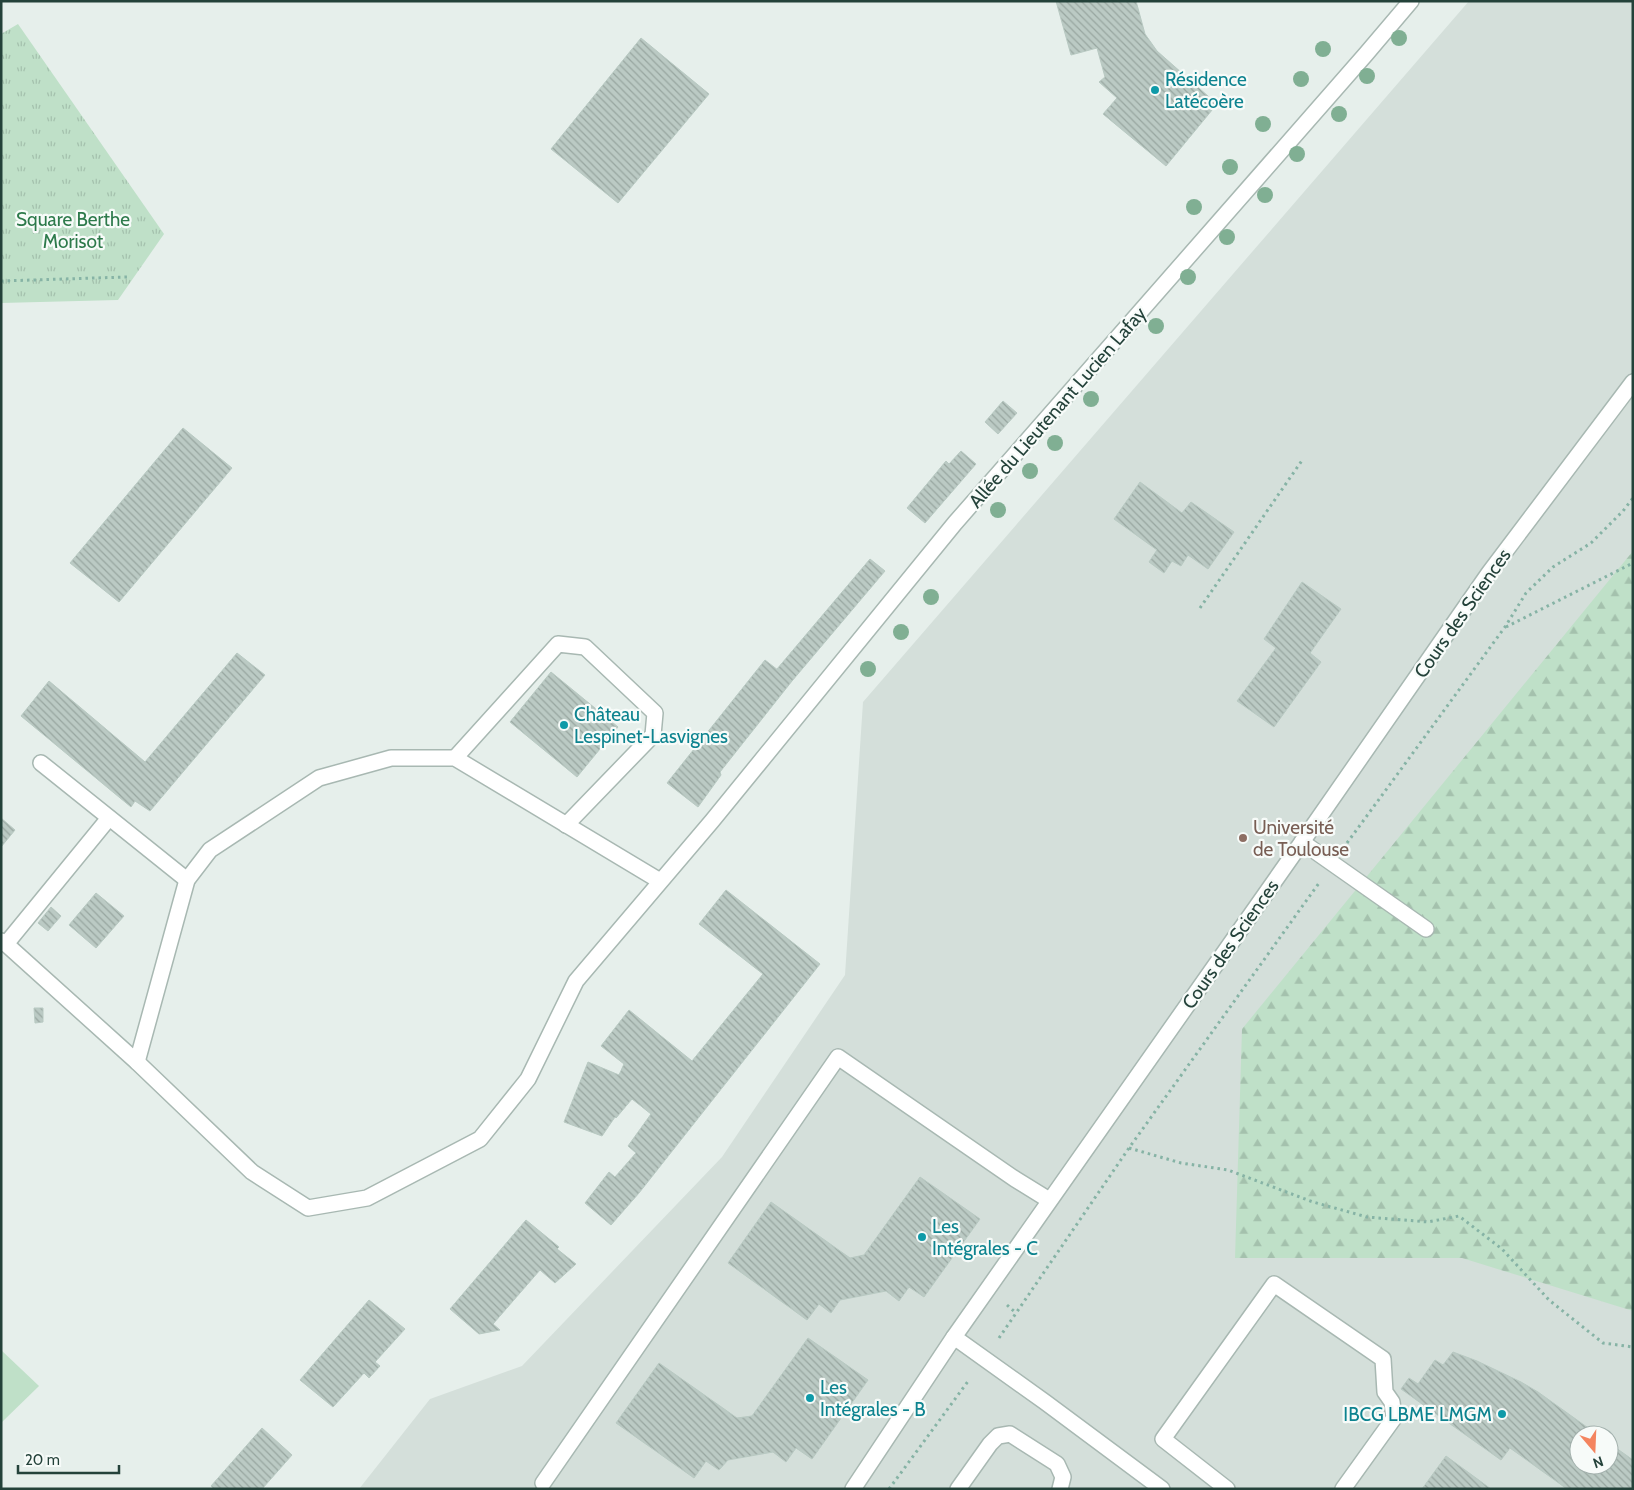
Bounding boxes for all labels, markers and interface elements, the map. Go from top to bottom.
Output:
place label: Résidence Latécoère [1165,68,1247,113]
marker: Résidence Latécoère [1149,84,1161,96]
park label: Square Berthe Morisot [16,208,130,253]
street label: Allée du Lieutenant Lucien Lafay [964,302,1151,513]
street label: Cours des Sciences [1409,544,1516,682]
place label: Château Lespinet-Lasvignes [574,703,728,748]
marker: Château Lespinet-Lasvignes [558,719,570,731]
place label: Université de Toulouse [1253,816,1349,861]
marker: Université de Toulouse [1237,832,1249,844]
street label: Cours des Sciences [1177,875,1284,1013]
place label: Les Intégrales - C [932,1215,1038,1260]
marker: Les Intégrales - C [916,1231,928,1243]
place label: Les Intégrales - B [820,1376,926,1421]
marker: Les Intégrales - B [804,1392,816,1404]
place label: IBCG LBME LMGM [1343,1403,1492,1426]
marker: IBCG LBME LMGM [1496,1408,1508,1420]
north arrow [1569,1425,1619,1475]
scale bar [18,1442,119,1474]
text: 20 m [25,1451,60,1469]
text: N [1591,1452,1606,1472]

